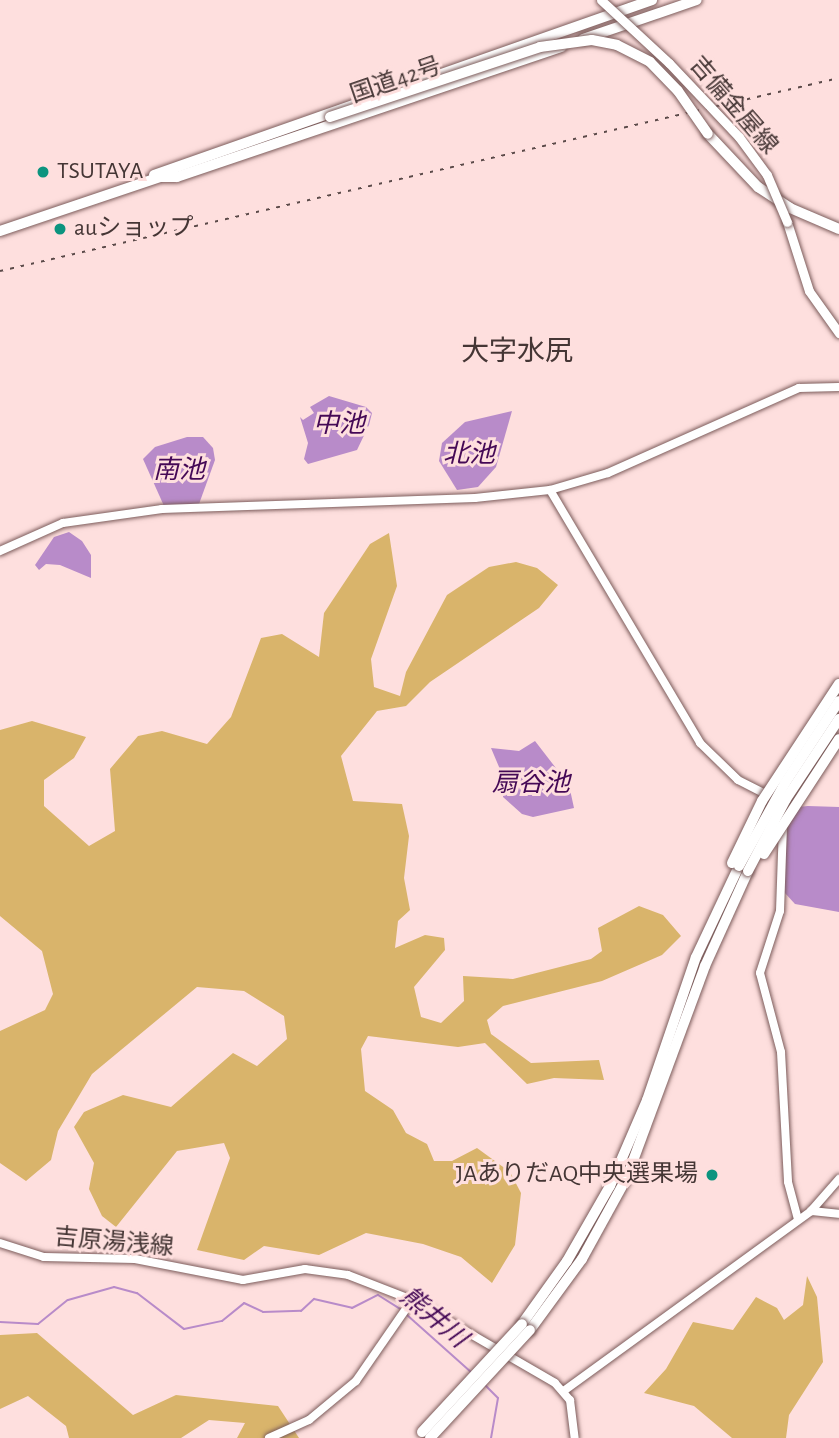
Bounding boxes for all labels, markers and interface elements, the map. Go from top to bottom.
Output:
street label: 吉備金屋線 [683,51,783,161]
street label: 国道42号 [347,52,445,110]
place label: TSUTAYA [57,158,143,186]
marker: TSUTAYA [35,164,51,180]
place label: auショップ [74,215,193,243]
marker: auショップ [52,221,68,237]
district label: 大字水尻 [461,335,573,369]
water label: 中池 [313,409,365,441]
water label: 北池 [443,439,495,471]
water label: 南池 [153,455,205,487]
water label: 扇谷池 [492,768,570,800]
place label: JAありだAQ中央選果場 [456,1161,698,1189]
marker: JAありだAQ中央選果場 [704,1167,720,1183]
street label: 吉原湯浅線 [53,1223,175,1263]
water label: 熊井川 [393,1281,473,1355]

